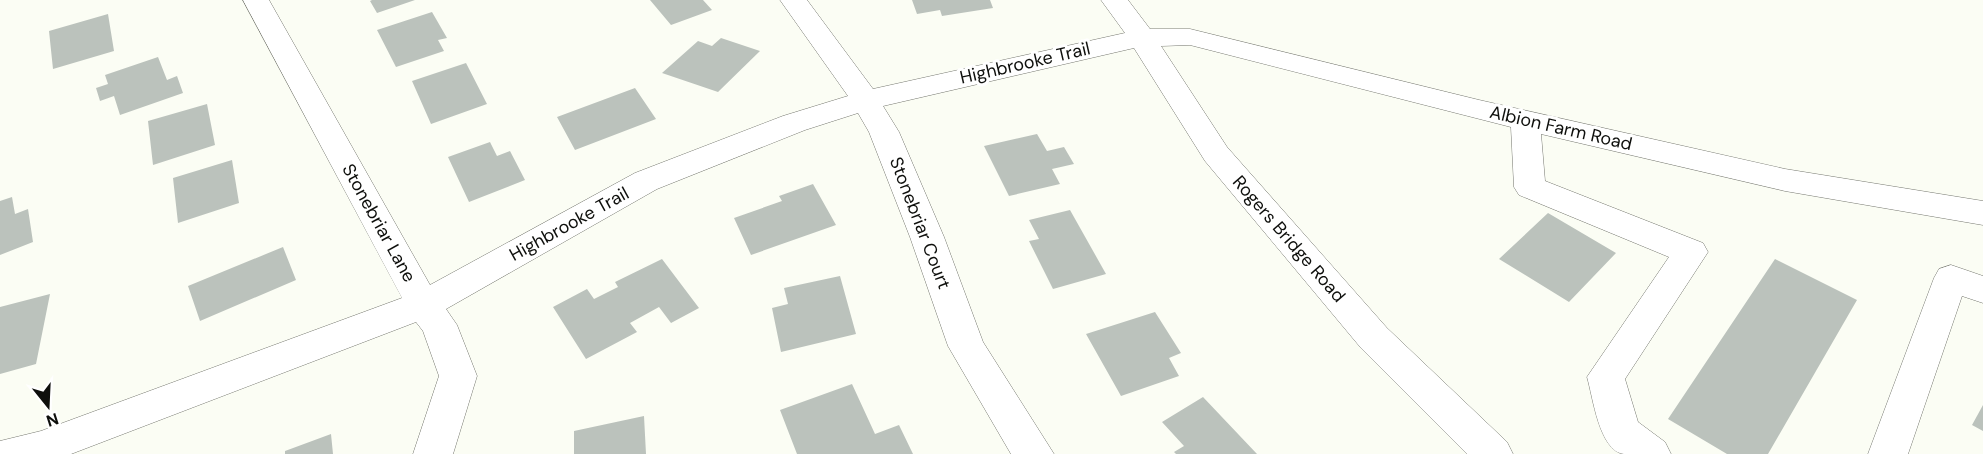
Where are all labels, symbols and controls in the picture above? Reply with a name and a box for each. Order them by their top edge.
street label: Highbrooke Trail [957,36,1093,90]
street label: Albion Farm Road [1487,100,1635,156]
street label: Stonebriar Court [884,154,956,292]
street label: Stonebriar Lane [337,160,421,286]
street label: Rogers Bridge Road [1227,171,1351,307]
street label: Highbrooke Trail [505,181,633,267]
north arrow [18,376,78,436]
text: N [44,408,61,432]

